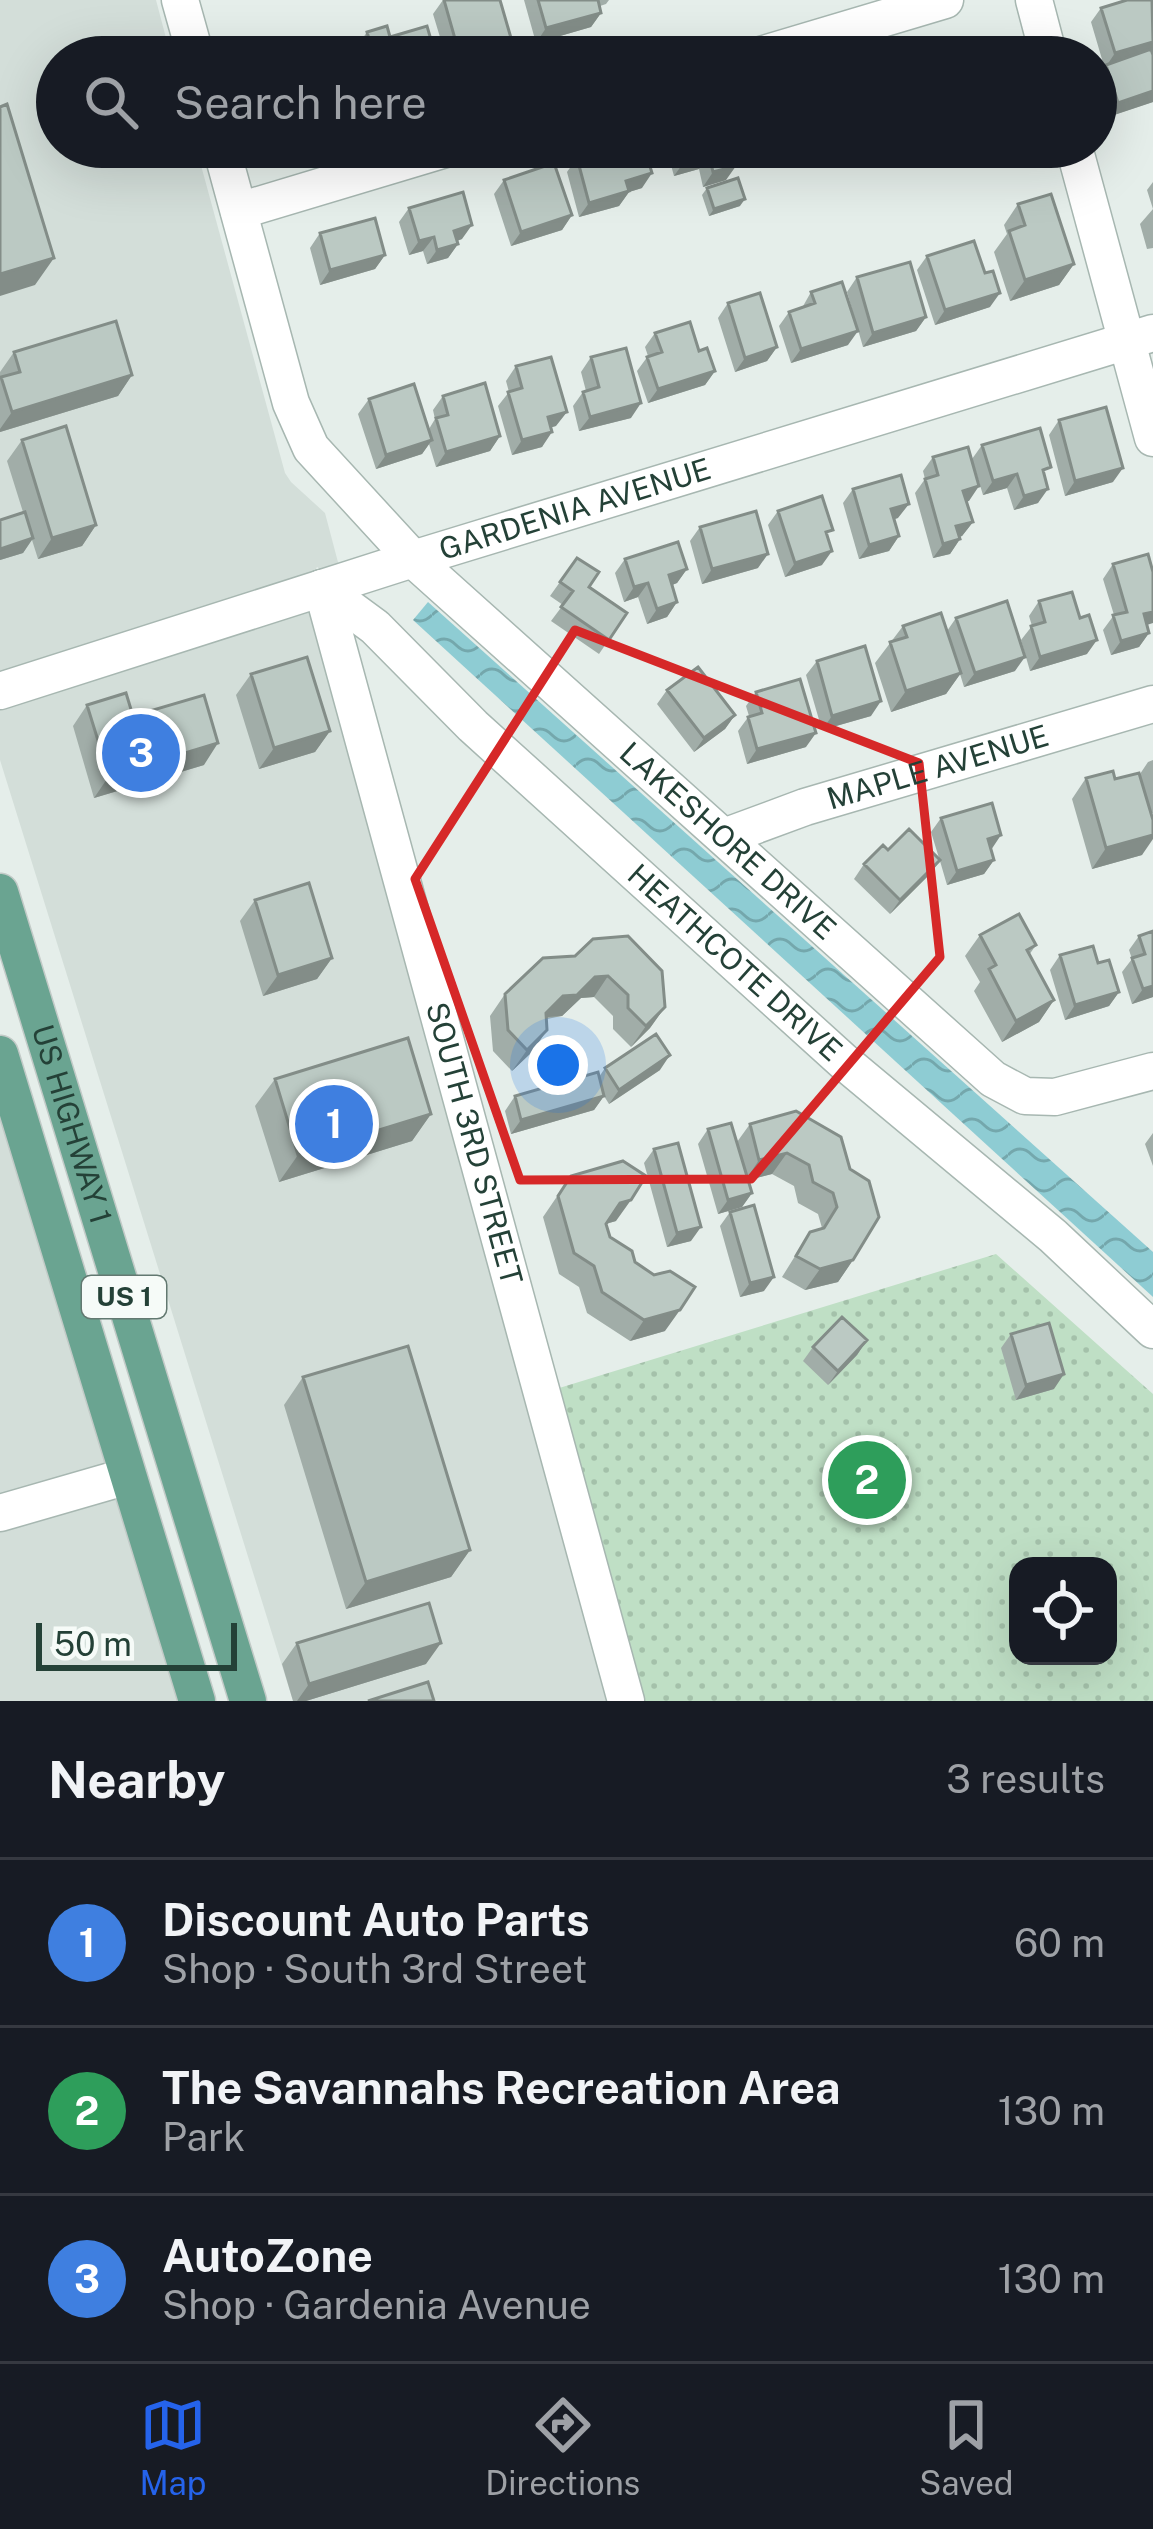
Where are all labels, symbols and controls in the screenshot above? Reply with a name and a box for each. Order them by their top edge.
search box [36,36,1117,168]
icon: search [78,69,144,135]
text: Search here [174,76,427,129]
street label: GARDENIA AVENUE [435,450,715,567]
pin: 3 [102,708,180,798]
street label: MAPLE AVENUE [823,717,1053,816]
street label: LAKESHORE DRIVE [613,734,844,947]
street label: HEATHCOTE DRIVE [621,856,850,1068]
street label: SOUTH 3RD STREET [419,998,531,1289]
street label: US HIGHWAY 1 [25,1020,120,1228]
your location [528,1035,588,1095]
pin: 1 [295,1079,373,1169]
road number: US 1 [82,1276,166,1318]
pin: 2 [828,1435,906,1525]
map controls [1009,1557,1117,1665]
button: locate [1009,1557,1117,1665]
scale bar [36,1617,237,1670]
text: 50 m [54,1625,132,1663]
text: Nearby [48,1750,225,1809]
text: 3 results [946,1756,1105,1802]
text: Discount Auto Parts [162,1893,590,1946]
text: 1 [79,1920,95,1966]
text: 60 m [1014,1920,1105,1966]
text: Shop · South 3rd Street [162,1946,587,1992]
text: The Savannahs Recreation Area [162,2061,840,2114]
text: 2 [75,2088,99,2134]
text: 130 m [998,2088,1105,2134]
text: Park [162,2114,245,2160]
text: AutoZone [162,2229,373,2282]
text: 3 [74,2256,100,2302]
text: 130 m [998,2256,1105,2302]
text: Shop · Gardenia Avenue [162,2282,591,2328]
tab: Map [139,2392,206,2502]
tab: Directions [485,2392,640,2502]
tab: Saved [919,2392,1014,2502]

